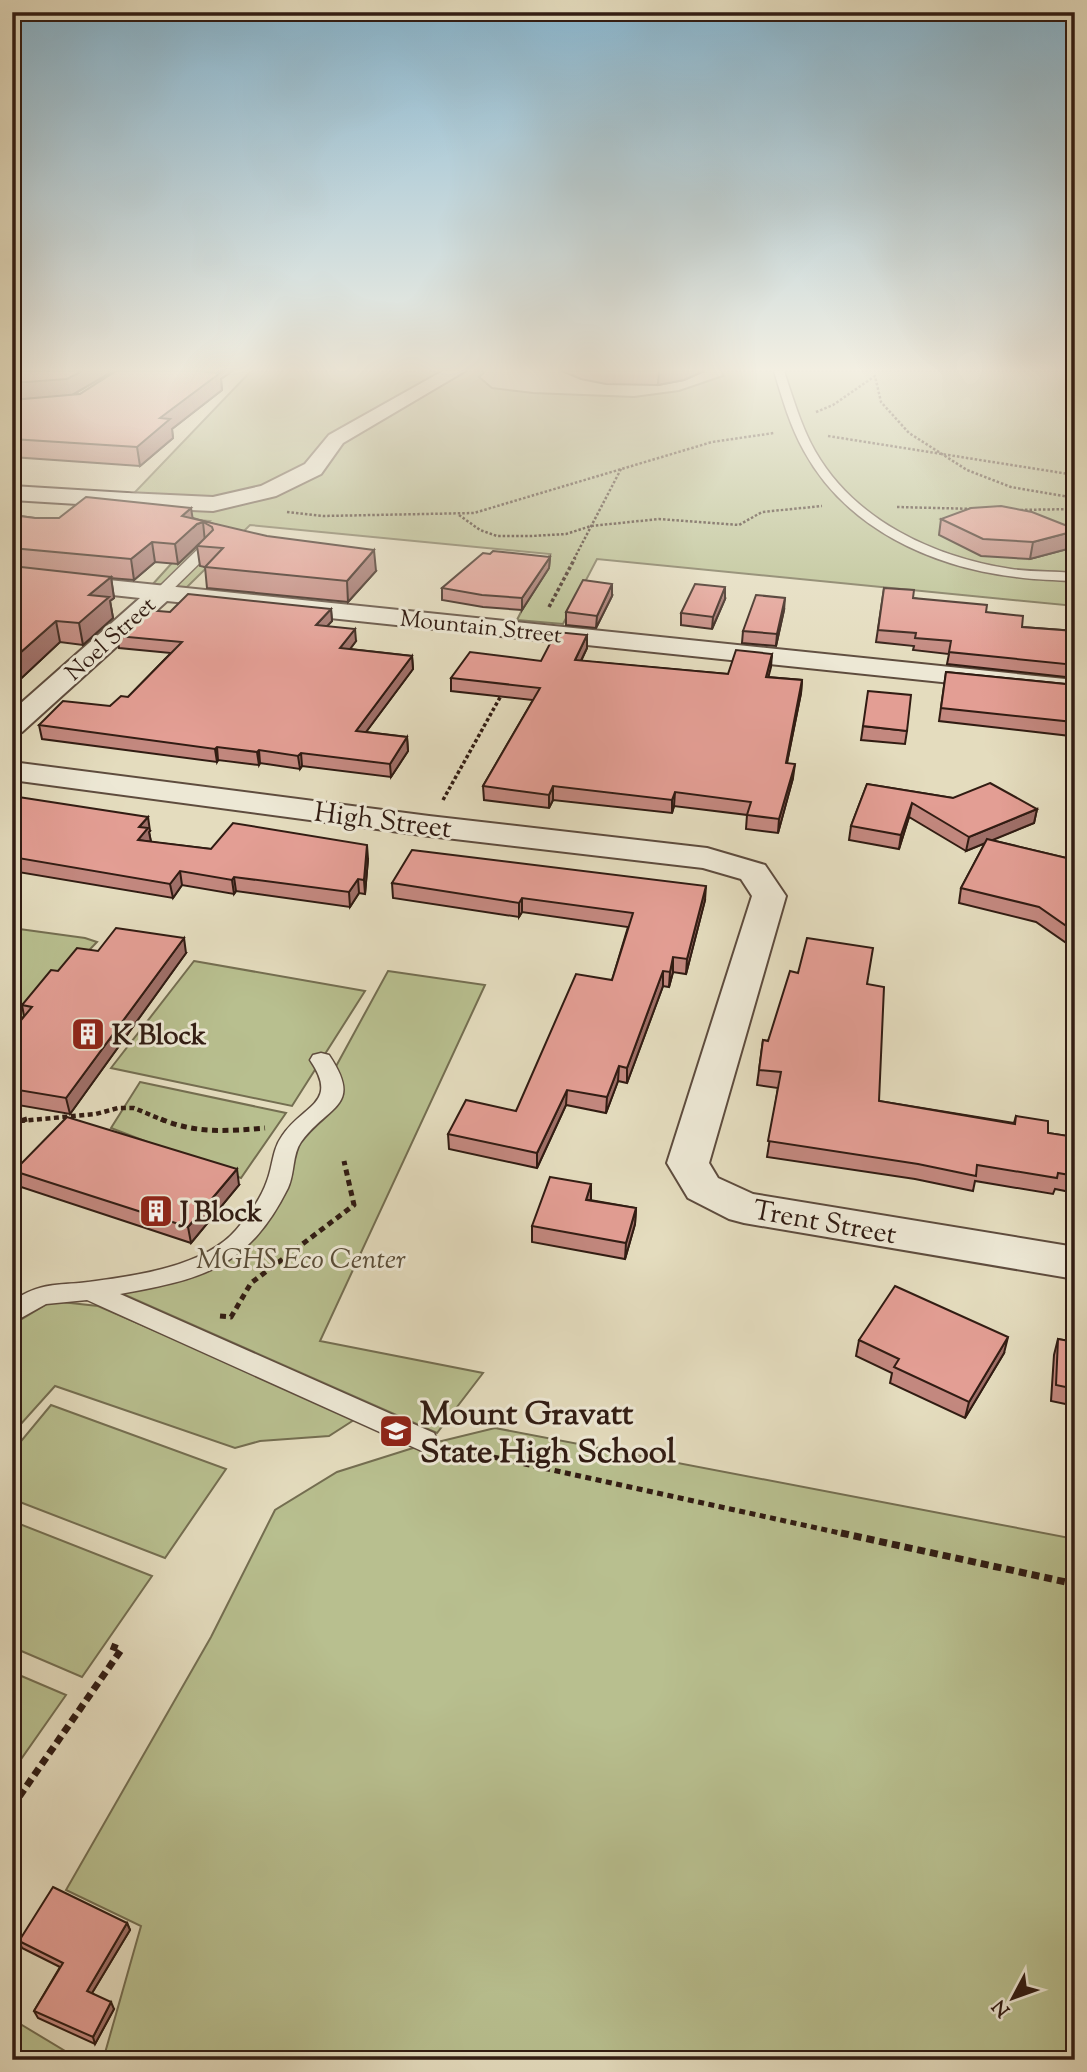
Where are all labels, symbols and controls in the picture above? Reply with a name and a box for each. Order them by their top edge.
street label: Noel Street [59,590,164,690]
street label: Mountain Street [398,604,564,653]
street label: High Street [312,794,454,850]
building icon: K Block [69,1015,107,1053]
place label: K Block [112,1017,207,1057]
building icon: J Block [137,1192,175,1230]
street label: Trent Street [750,1192,900,1256]
place label: J Block [178,1194,263,1234]
park label: MGHS Eco Center [196,1241,406,1281]
place label: Mount Gravatt State High School [420,1392,677,1478]
school or university icon: Mount Gravatt State High School [377,1412,415,1450]
north arrow [978,1964,1048,2034]
text: N [987,1993,1017,2022]

